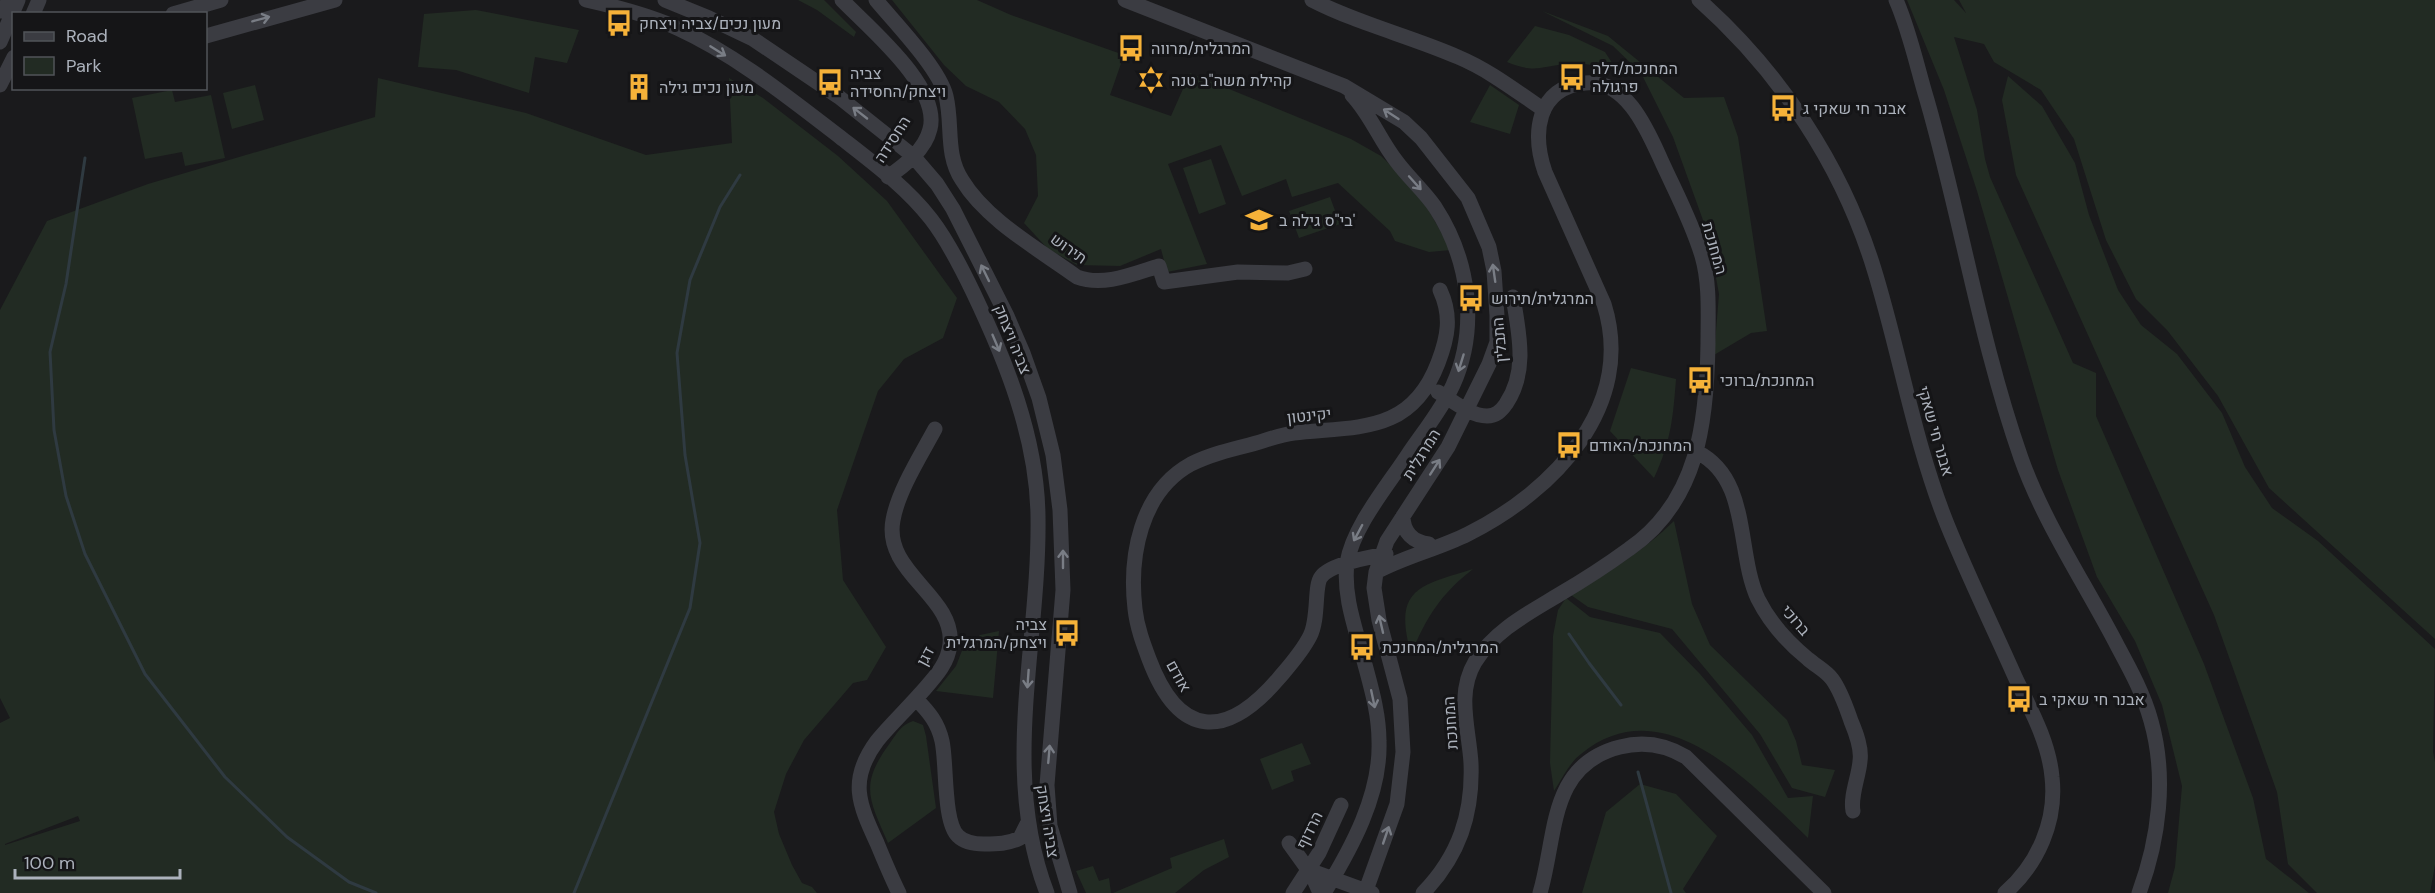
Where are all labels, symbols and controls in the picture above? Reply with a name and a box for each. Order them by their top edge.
bus stop icon: מעון נכים/צביה ויצחק [604,8,634,38]
legend [12,12,207,90]
one-way arrow [252,13,271,24]
place label: מעון נכים/צביה ויצחק [639,13,781,34]
text: Road [66,24,108,48]
bus stop icon: המרגלית/מרווה [1116,33,1146,63]
place label: המרגלית/מרווה [1151,38,1251,59]
one-way arrow [709,46,726,58]
text: Park [66,54,102,78]
place label: המחנכת/דלה פרגולה [1592,58,1678,97]
bus stop icon: המחנכת/דלה פרגולה [1557,62,1587,92]
place label: צביה ויצחק/החסידה [850,63,946,102]
synagogue icon: קהילת משה"ב טנה [1136,65,1166,95]
bus stop icon: צביה ויצחק/החסידה [815,67,845,97]
place label: קהילת משה"ב טנה [1171,70,1292,91]
building icon: מעון נכים גילה [624,72,654,102]
place label: מעון נכים גילה [659,77,754,98]
bus stop icon: אבנר חי שאקי ג [1768,93,1798,123]
place label: אבנר חי שאקי ג [1803,98,1907,119]
one-way arrow [852,107,868,119]
one-way arrow [1383,107,1400,119]
street label: החסידה [869,112,915,167]
one-way arrow [1408,175,1422,190]
school or university icon: בי"ס גילה ב' [1244,205,1274,235]
place label: בי"ס גילה ב' [1279,210,1355,231]
street label: המחנכת [1697,219,1732,277]
street label: תירוש [1046,228,1091,269]
one-way arrow [979,264,990,282]
one-way arrow [1488,264,1499,284]
bus stop icon: המרגלית/תירוש [1456,283,1486,313]
place label: המרגלית/תירוש [1491,288,1594,309]
street label: צביה ויצחק [989,301,1036,377]
street label: התבלין [1487,316,1512,364]
one-way arrow [991,333,1002,352]
one-way arrow [1455,354,1466,373]
bus stop icon: המחנכת/ברוכי [1685,365,1715,395]
place label: המחנכת/ברוכי [1720,370,1814,391]
street label: אבנר חי שאקי [1913,383,1958,479]
street label: יקינטון [1286,403,1332,428]
street label: המרגלית [1398,425,1445,484]
bus stop icon: המחנכת/האודם [1554,430,1584,460]
place label: המחנכת/האודם [1589,435,1692,456]
one-way arrow [1429,459,1441,476]
one-way arrow [1352,524,1364,541]
one-way arrow [1057,550,1069,570]
street label: ברוכי [1776,600,1815,641]
place label: צביה ויצחק/המרגלית [946,614,1047,653]
one-way arrow [1374,615,1386,634]
bus stop icon: צביה ויצחק/המרגלית [1052,618,1082,648]
bus stop icon: המרגלית/המחנכת [1347,632,1377,662]
place label: המרגלית/המחנכת [1382,637,1499,658]
street label: דגן [912,643,939,670]
street label: אודם [1161,657,1196,696]
one-way arrow [1023,668,1034,688]
bus stop icon: אבנר חי שאקי ב [2004,684,2034,714]
one-way arrow [1368,689,1379,709]
place label: אבנר חי שאקי ב [2039,689,2145,710]
street label: המחנכת [1438,695,1463,750]
one-way arrow [1044,744,1055,764]
street label: צביה ויצחק [1031,783,1064,859]
street label: הרדוף [1291,808,1328,853]
one-way arrow [1381,826,1392,845]
scale bar [15,842,180,880]
text: 100 m [24,851,75,875]

